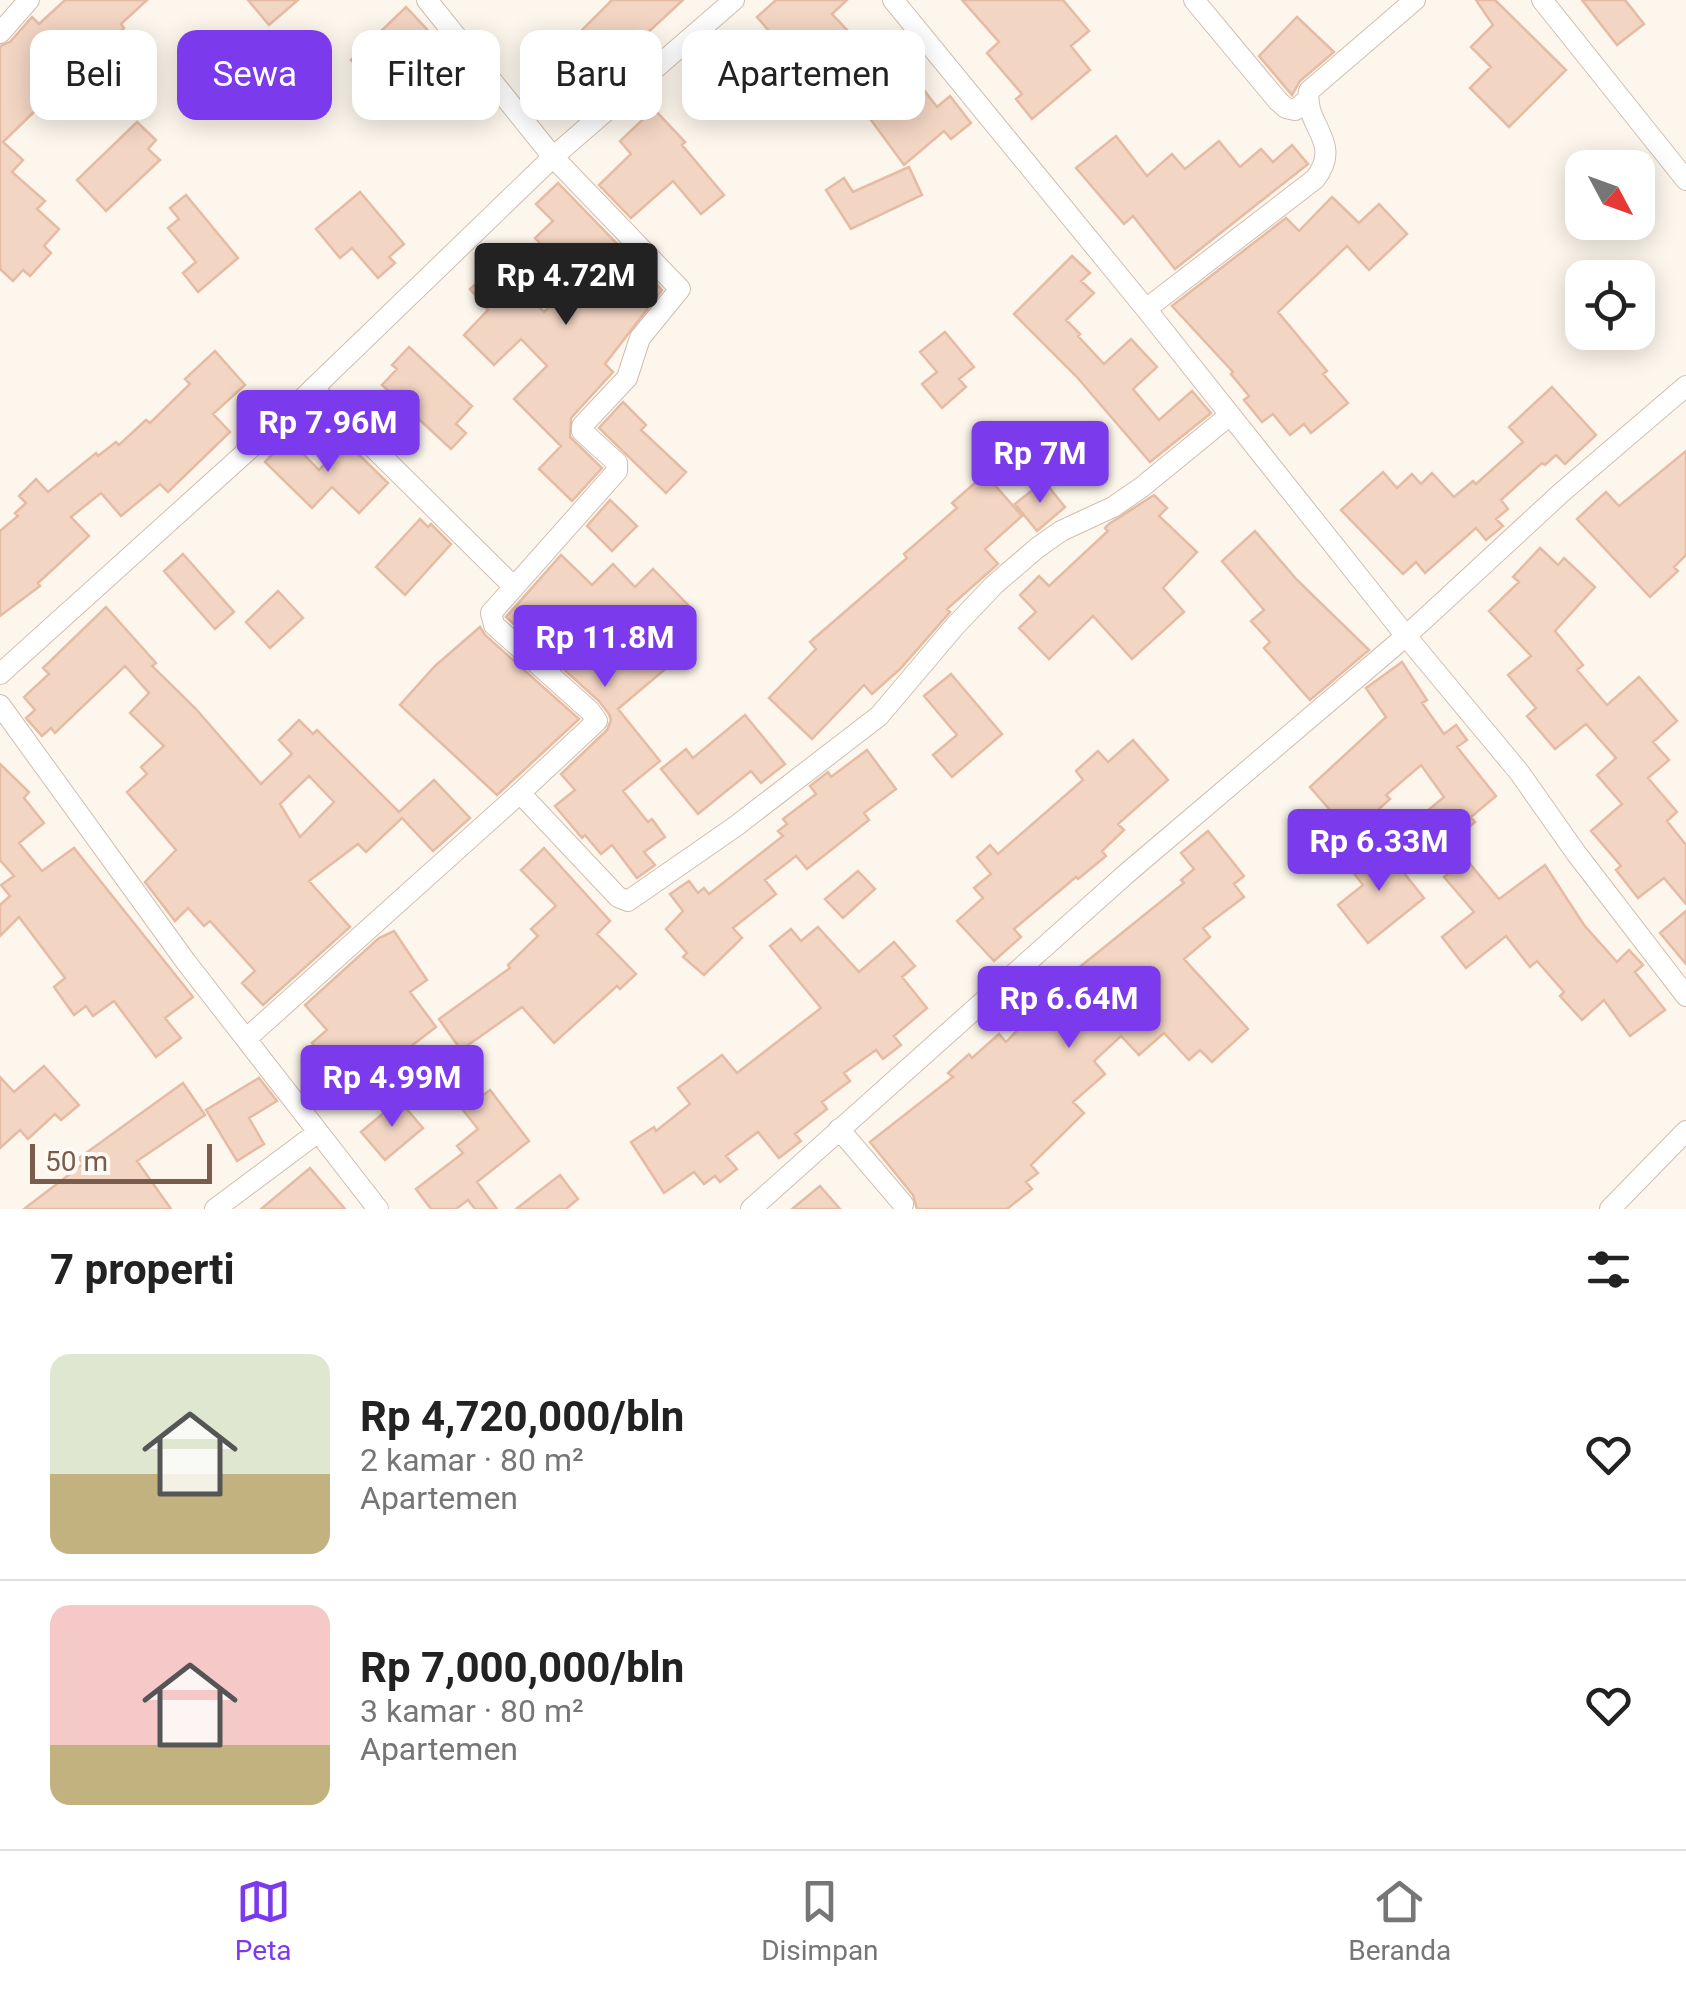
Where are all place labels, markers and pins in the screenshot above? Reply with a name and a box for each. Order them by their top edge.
pin: Rp 4.72M [463,243,669,328]
pin: Rp 7.96M [225,390,431,475]
pin: Rp 7M [970,421,1110,506]
pin: Rp 11.8M [502,605,708,690]
pin: Rp 6.33M [1276,809,1482,894]
pin: Rp 6.64M [966,966,1172,1051]
pin: Rp 4.99M [289,1045,495,1130]

